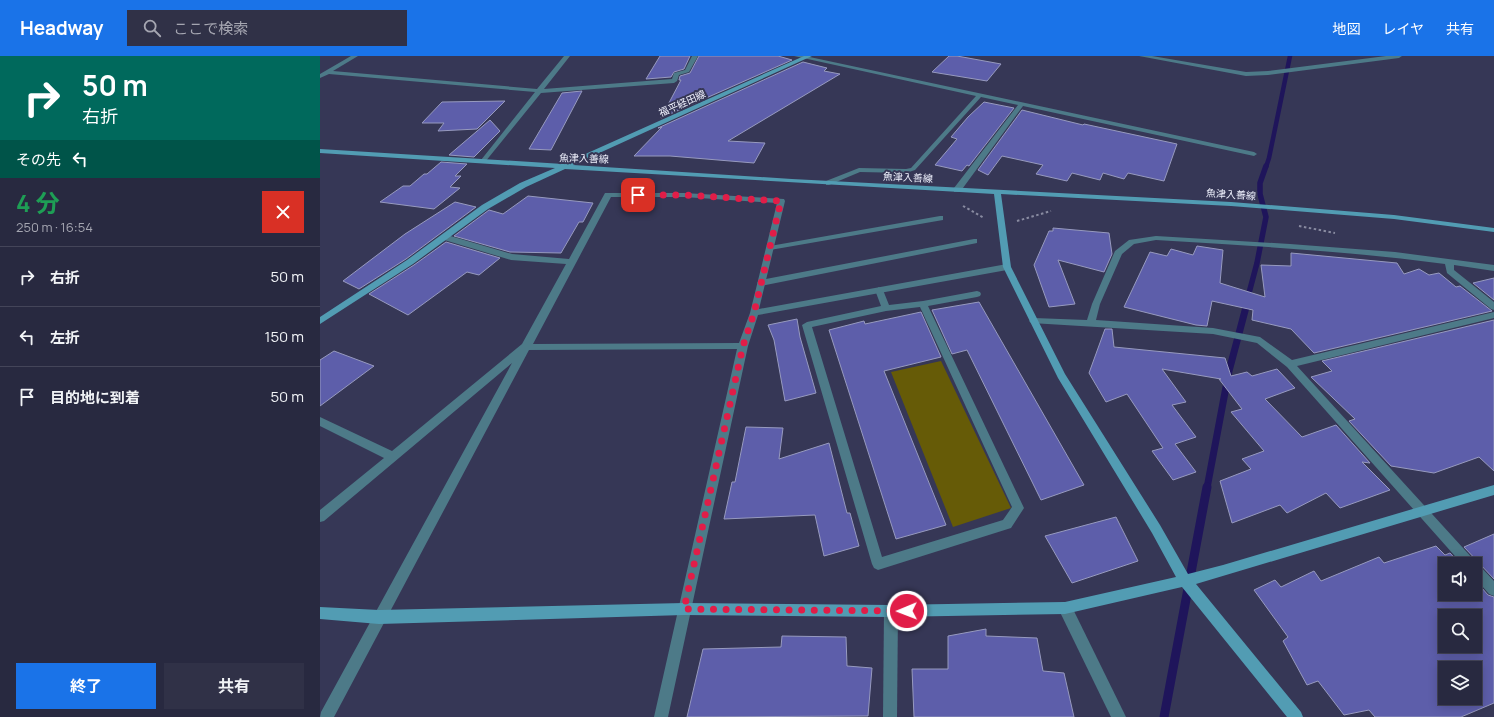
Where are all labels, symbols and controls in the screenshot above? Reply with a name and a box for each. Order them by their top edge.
search box [127,10,407,46]
text: Headway [20,15,103,41]
icon: search [141,17,163,39]
text: ここで検索 [173,18,248,39]
text: 地図 [1332,19,1360,38]
text: レイヤ [1382,19,1424,38]
text: 共有 [1446,19,1474,38]
text: 50 m [82,66,148,104]
icon: right [16,72,68,124]
street label: 福平経田線 [656,86,708,120]
text: 右折 [82,104,118,128]
icon: left [69,148,91,170]
text: その先 [16,149,61,170]
street label: 魚津入善線 [559,150,609,166]
street label: 魚津入善線 [883,169,933,185]
pin [621,178,655,212]
icon: arrive [627,184,649,206]
street label: 魚津入善線 [1206,185,1256,203]
text: 4 分 [16,186,59,219]
button: close [262,191,304,233]
text: 250 m · 16:54 [16,218,93,236]
icon: right [16,266,38,288]
text: 50 m [270,266,304,287]
text: 右折 [50,267,80,288]
icon: left [16,326,38,348]
text: 150 m [265,326,304,347]
text: 左折 [50,327,80,348]
icon: arrive [16,386,38,408]
text: 50 m [270,386,304,407]
text: 目的地に到着 [50,387,140,408]
map controls [1438,557,1482,705]
button: sound [1438,557,1482,601]
position arrow [886,590,928,632]
button: search [1438,609,1482,653]
button: layers [1438,661,1482,705]
button: 終了 [16,663,156,709]
button: 共有 [164,663,304,709]

